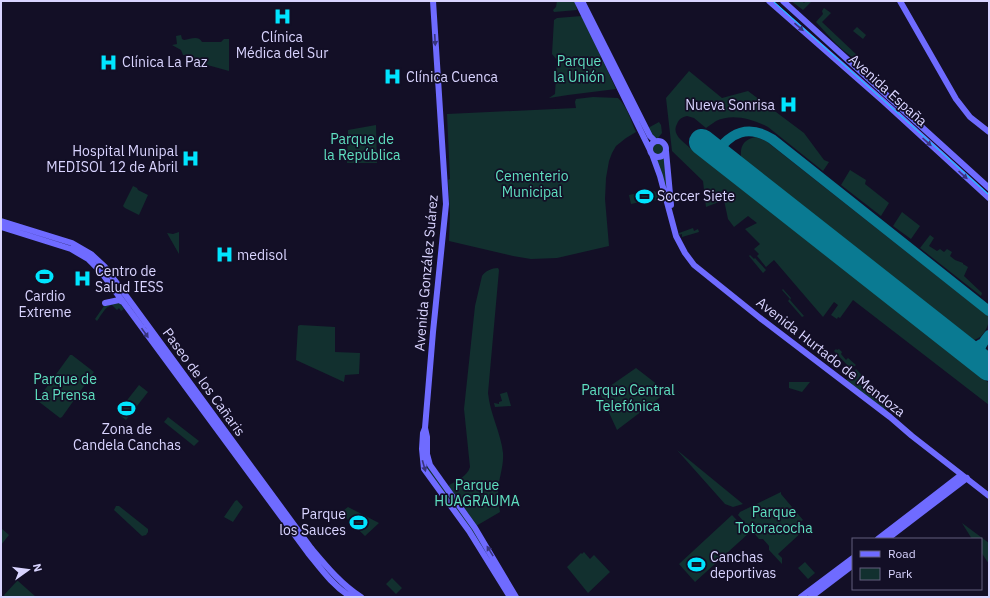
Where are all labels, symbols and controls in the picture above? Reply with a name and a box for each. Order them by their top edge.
hospital icon: Clínica Médica del Sur [272,7,292,27]
one-way arrow [793,22,804,31]
place label: Clínica Médica del Sur [236,28,328,62]
one-way arrow [432,34,439,46]
street label: Avenida España [845,50,931,130]
hospital icon: Clínica La Paz [99,52,119,72]
park label: Parque la Unión [553,52,605,86]
place label: Clínica La Paz [122,53,208,71]
hospital icon: Clínica Cuenca [383,67,403,87]
place label: Clínica Cuenca [406,68,499,86]
hospital icon: Nueva Sonrisa [778,95,798,115]
place label: Nueva Sonrisa [685,96,776,114]
park label: Parque de la República [323,130,401,164]
one-way arrow [922,137,932,147]
place label: Hospital Munipal MEDISOL 12 de Abril [46,142,178,176]
hospital icon: Hospital Munipal MEDISOL 12 de Abril [181,149,201,169]
park label: Cementerio Municipal [495,167,569,201]
one-way arrow [958,170,968,180]
sports icon: Soccer Siete [634,186,654,206]
place label: Soccer Siete [657,187,735,205]
street label: Avenida González Suárez [410,194,442,352]
hospital icon: medisol [214,245,234,265]
place label: medisol [237,246,287,264]
place label: Centro de Salud IESS [95,262,164,296]
sports icon: Cardio Extreme [35,266,55,286]
hospital icon: Centro de Salud IESS [72,269,92,289]
place label: Cardio Extreme [19,287,72,321]
street label: Avenida Hurtado de Mendoza [753,293,910,421]
street label: Paseo de los Cañaris [159,324,249,440]
one-way arrow [141,328,149,338]
park label: Parque de La Prensa [33,370,97,404]
park label: Parque Central Telefónica [581,381,675,415]
sports icon: Zona de Candela Canchas [117,399,137,419]
place label: Zona de Candela Canchas [73,420,181,454]
one-way arrow [421,460,427,472]
park label: Parque HUAGRAUMA [434,476,520,510]
park label: Parque Totoracocha [735,503,813,537]
place label: Parque los Sauces [279,505,346,539]
sports icon: Parque los Sauces [349,512,369,532]
legend [852,538,982,590]
one-way arrow [486,545,493,557]
text: Road [888,546,916,561]
place label: Canchas deportivas [710,548,777,582]
north arrow [8,550,48,590]
sports icon: Canchas deportivas [687,555,707,575]
text: N [30,562,45,573]
text: Park [888,566,913,581]

